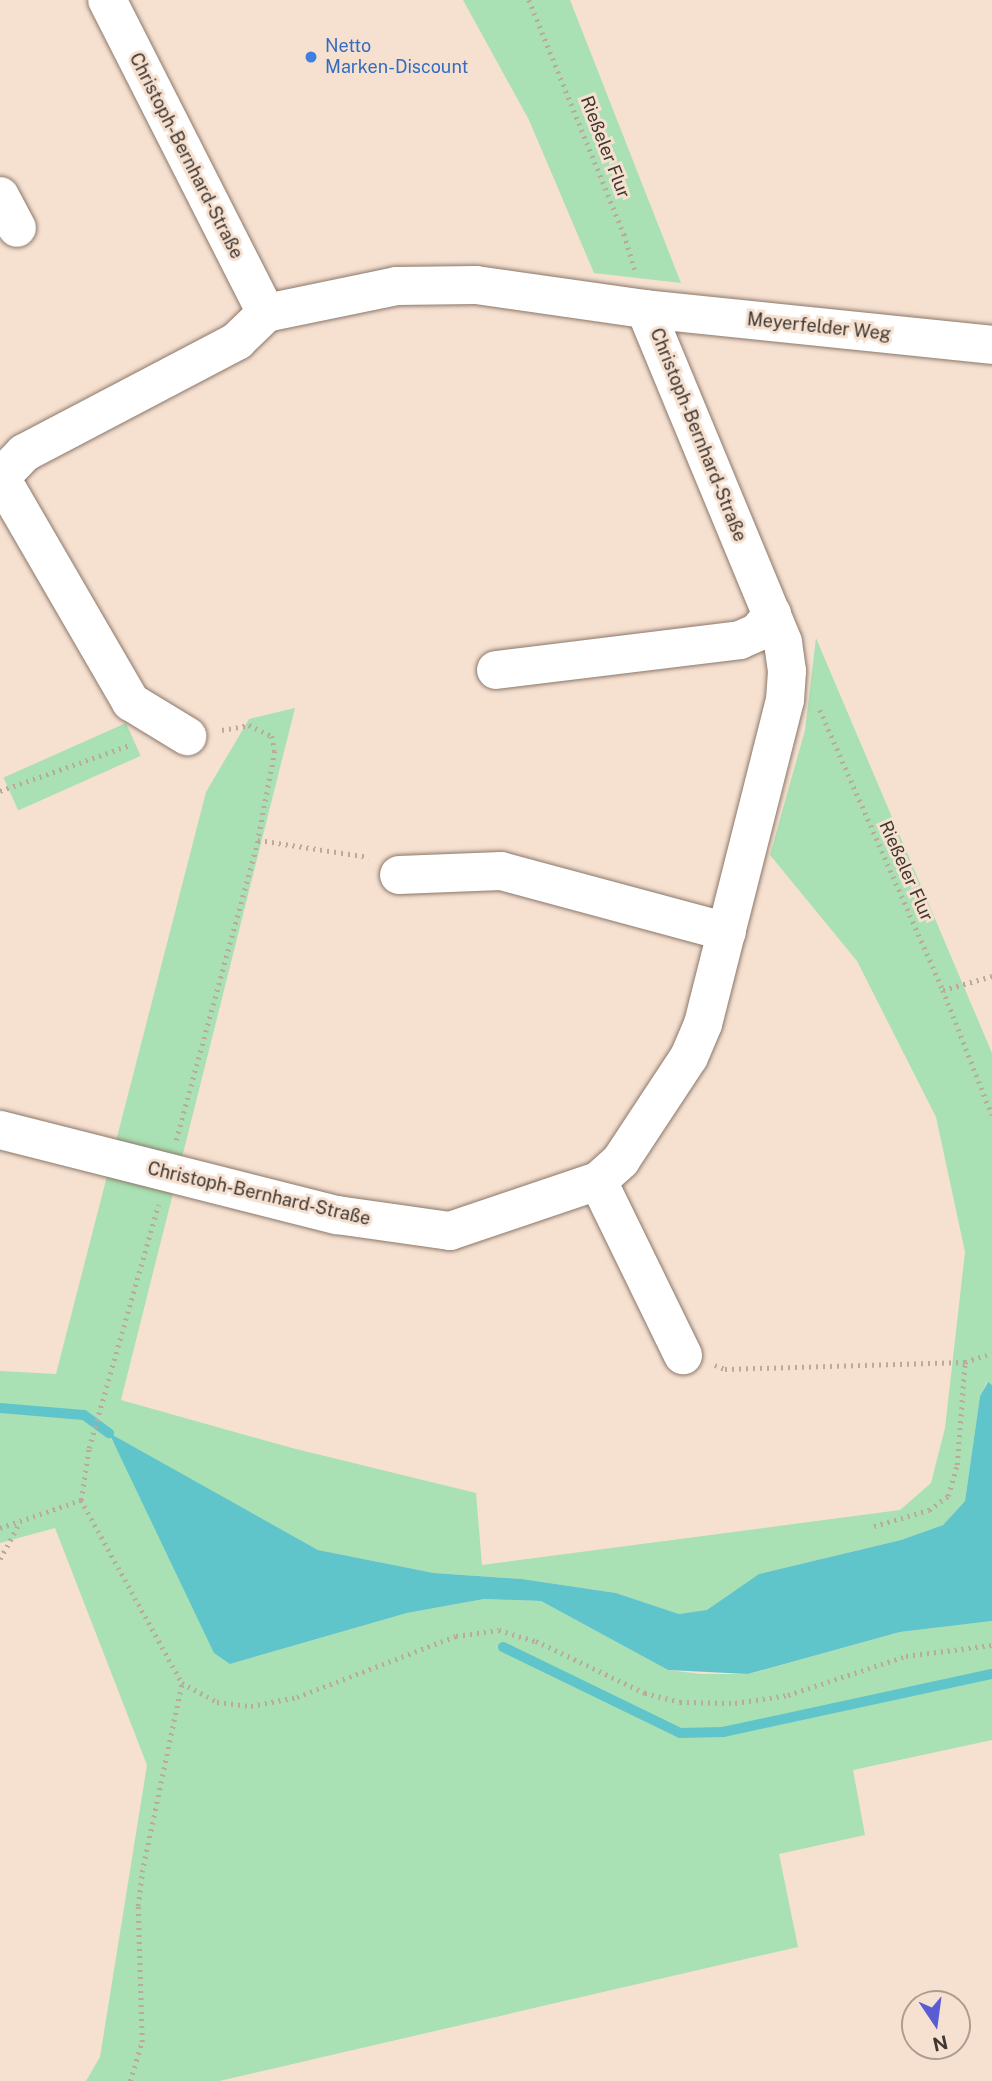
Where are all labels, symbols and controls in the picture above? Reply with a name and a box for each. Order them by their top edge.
place label: Netto Marken-Discount [325,36,468,78]
street label: Christoph-Bernhard-Straße [125,49,247,263]
marker: Netto Marken-Discount [303,49,319,65]
street label: Rießeler Flur [576,93,634,201]
street label: Meyerfelder Weg [746,309,892,345]
street label: Christoph-Bernhard-Straße [645,325,751,545]
street label: Rießeler Flur [874,817,938,925]
street label: Christoph-Bernhard-Straße [145,1158,373,1230]
north arrow [901,1990,971,2060]
text: N [931,2031,950,2056]

